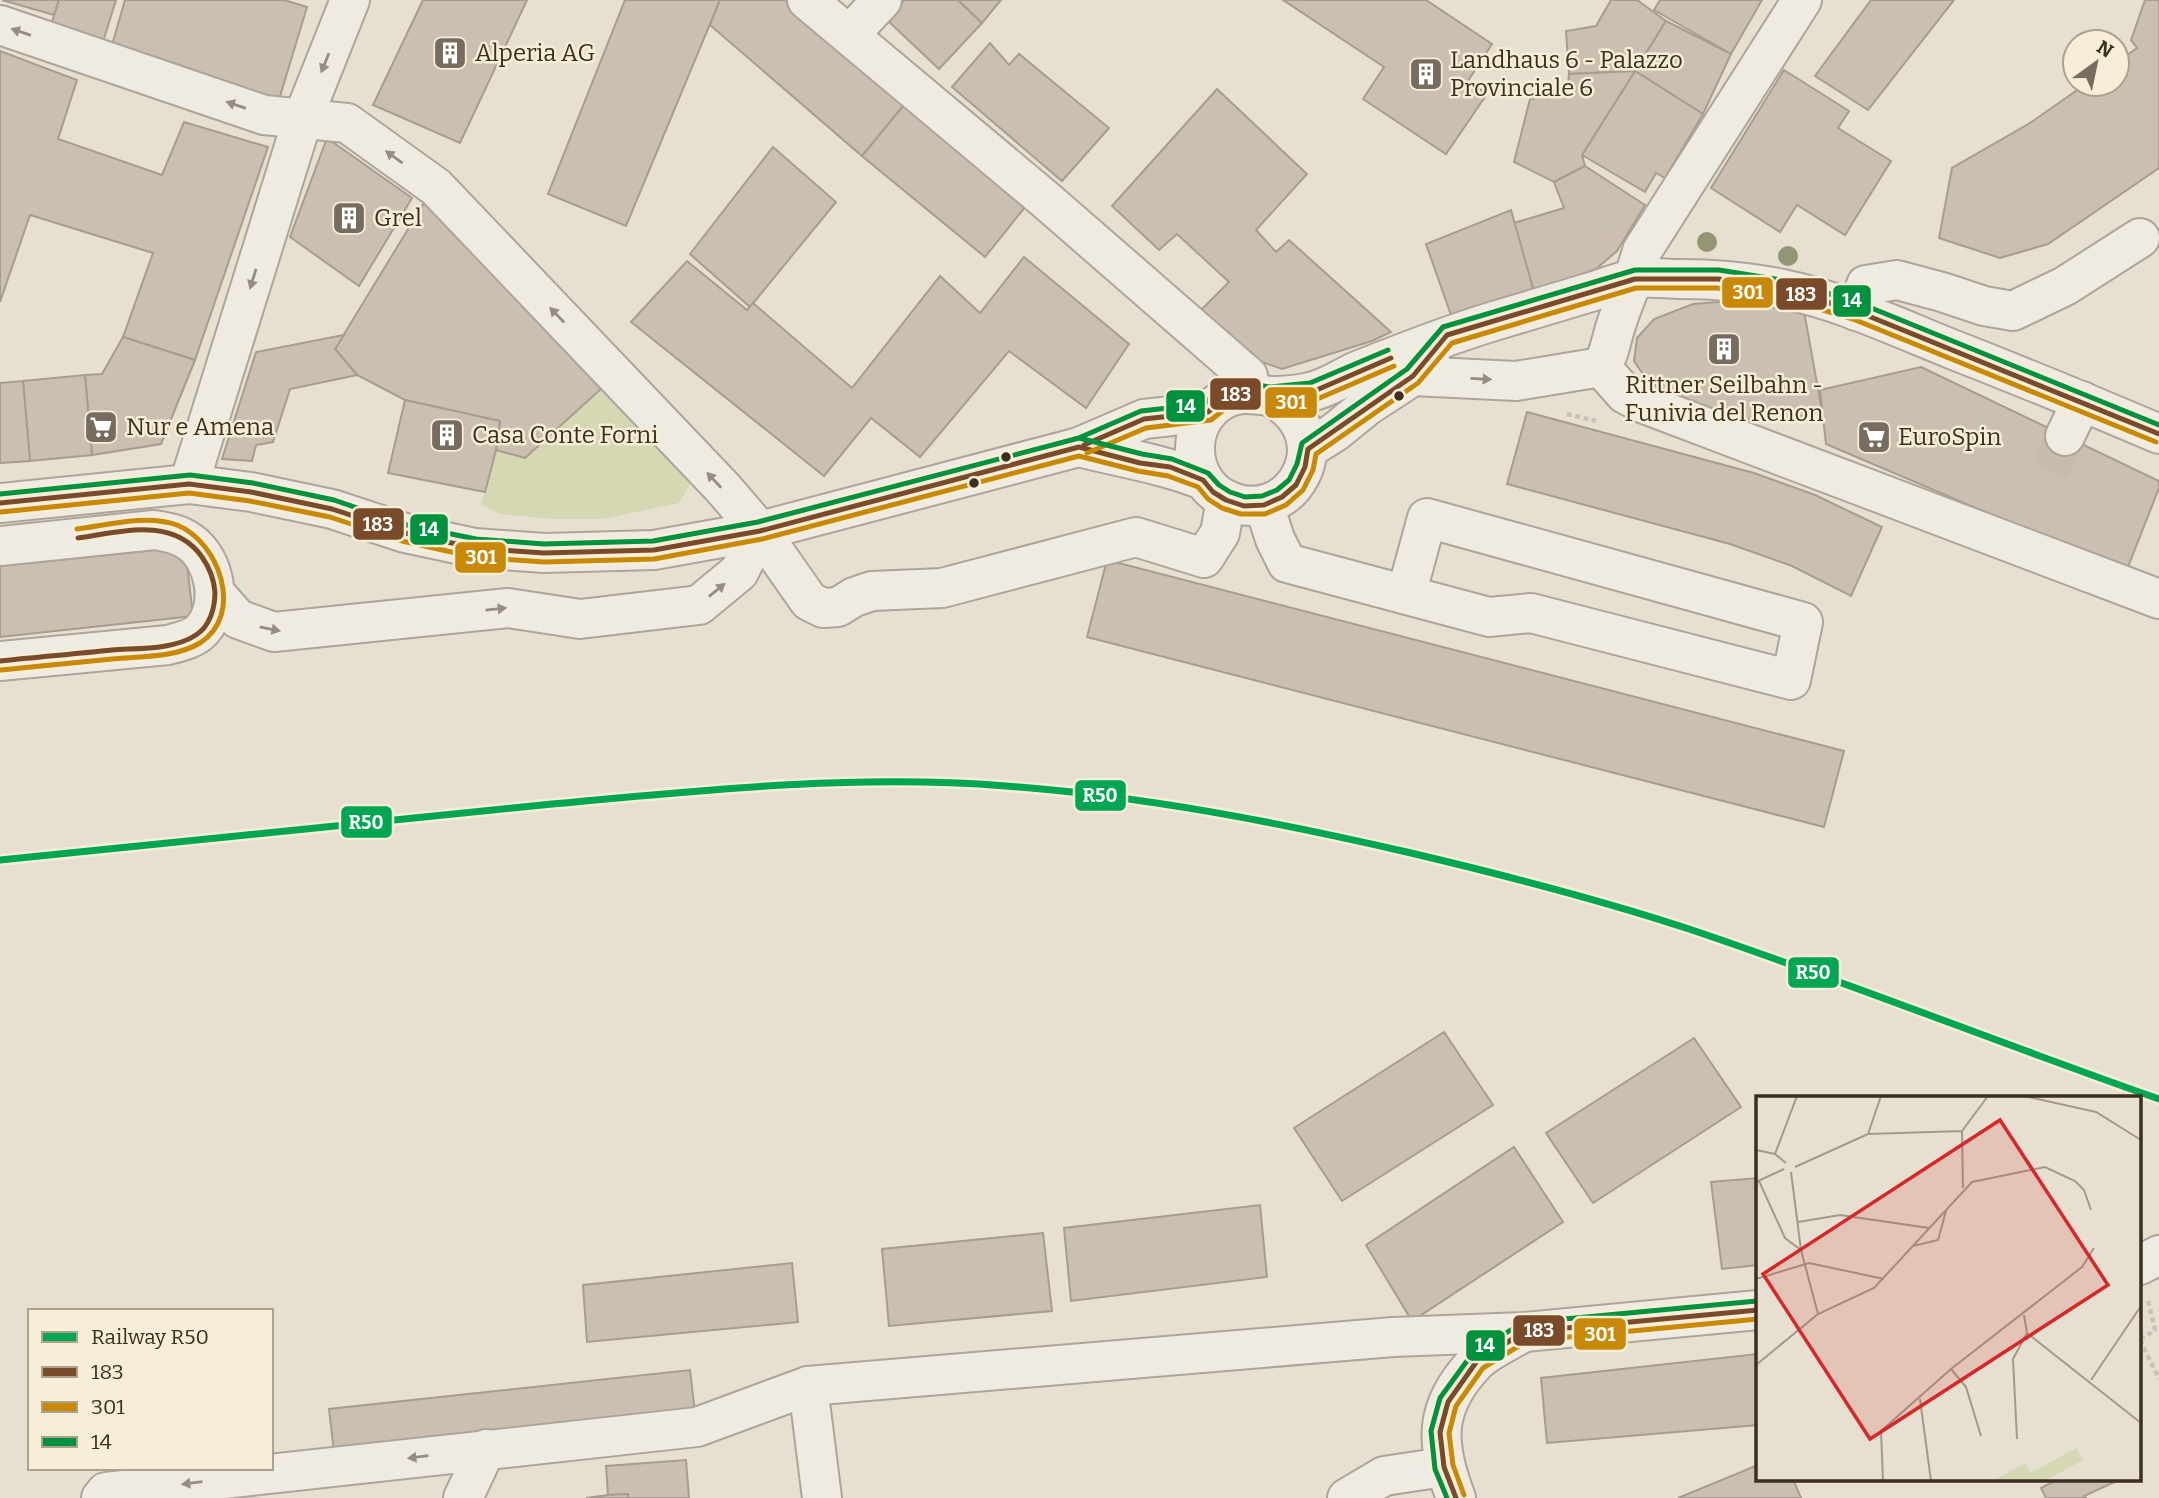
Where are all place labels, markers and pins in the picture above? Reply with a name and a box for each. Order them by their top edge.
building icon: Alperia AG [431,34,469,72]
place label: Alperia AG [475,39,595,67]
place label: Landhaus 6 - Palazzo Provinciale 6 [1450,46,1683,102]
building icon: Landhaus 6 - Palazzo Provinciale 6 [1407,55,1445,93]
building icon: Grel [330,199,368,237]
place label: Grel [374,204,422,232]
building icon: Rittner Seilbahn - Funivia del Renon [1705,330,1743,368]
place label: Rittner Seilbahn - Funivia del Renon [1625,371,1823,427]
unlabelled marker [1392,389,1406,403]
supermarket icon: Nur e Amena [82,408,120,446]
place label: Nur e Amena [126,413,274,441]
building icon: Casa Conte Forni [428,416,466,454]
supermarket icon: EuroSpin [1855,418,1893,456]
place label: Casa Conte Forni [472,421,658,449]
place label: EuroSpin [1898,423,2002,451]
unlabelled marker [999,450,1013,464]
unlabelled marker [967,476,981,490]

